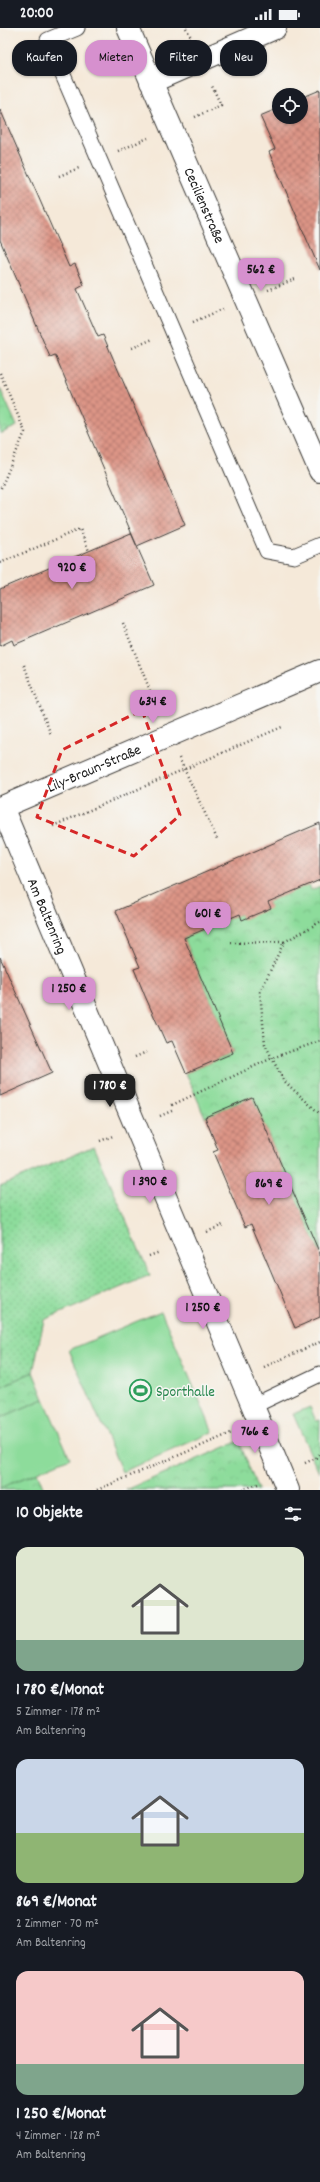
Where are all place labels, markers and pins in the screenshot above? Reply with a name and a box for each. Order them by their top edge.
pin: 562 € [233,258,289,292]
pin: 920 € [44,556,100,590]
pin: 634 € [125,690,181,724]
pin: 601 € [180,902,236,936]
pin: 1 250 € [32,977,106,1011]
pin: 1 780 € [73,1074,147,1108]
pin: 1 390 € [113,1170,187,1204]
pin: 869 € [241,1172,297,1206]
pin: 1 250 € [166,1296,240,1330]
sports icon: Sporthalle [128,1378,154,1404]
place label: Sporthalle [156,1382,215,1404]
pin: 766 € [227,1420,283,1454]

